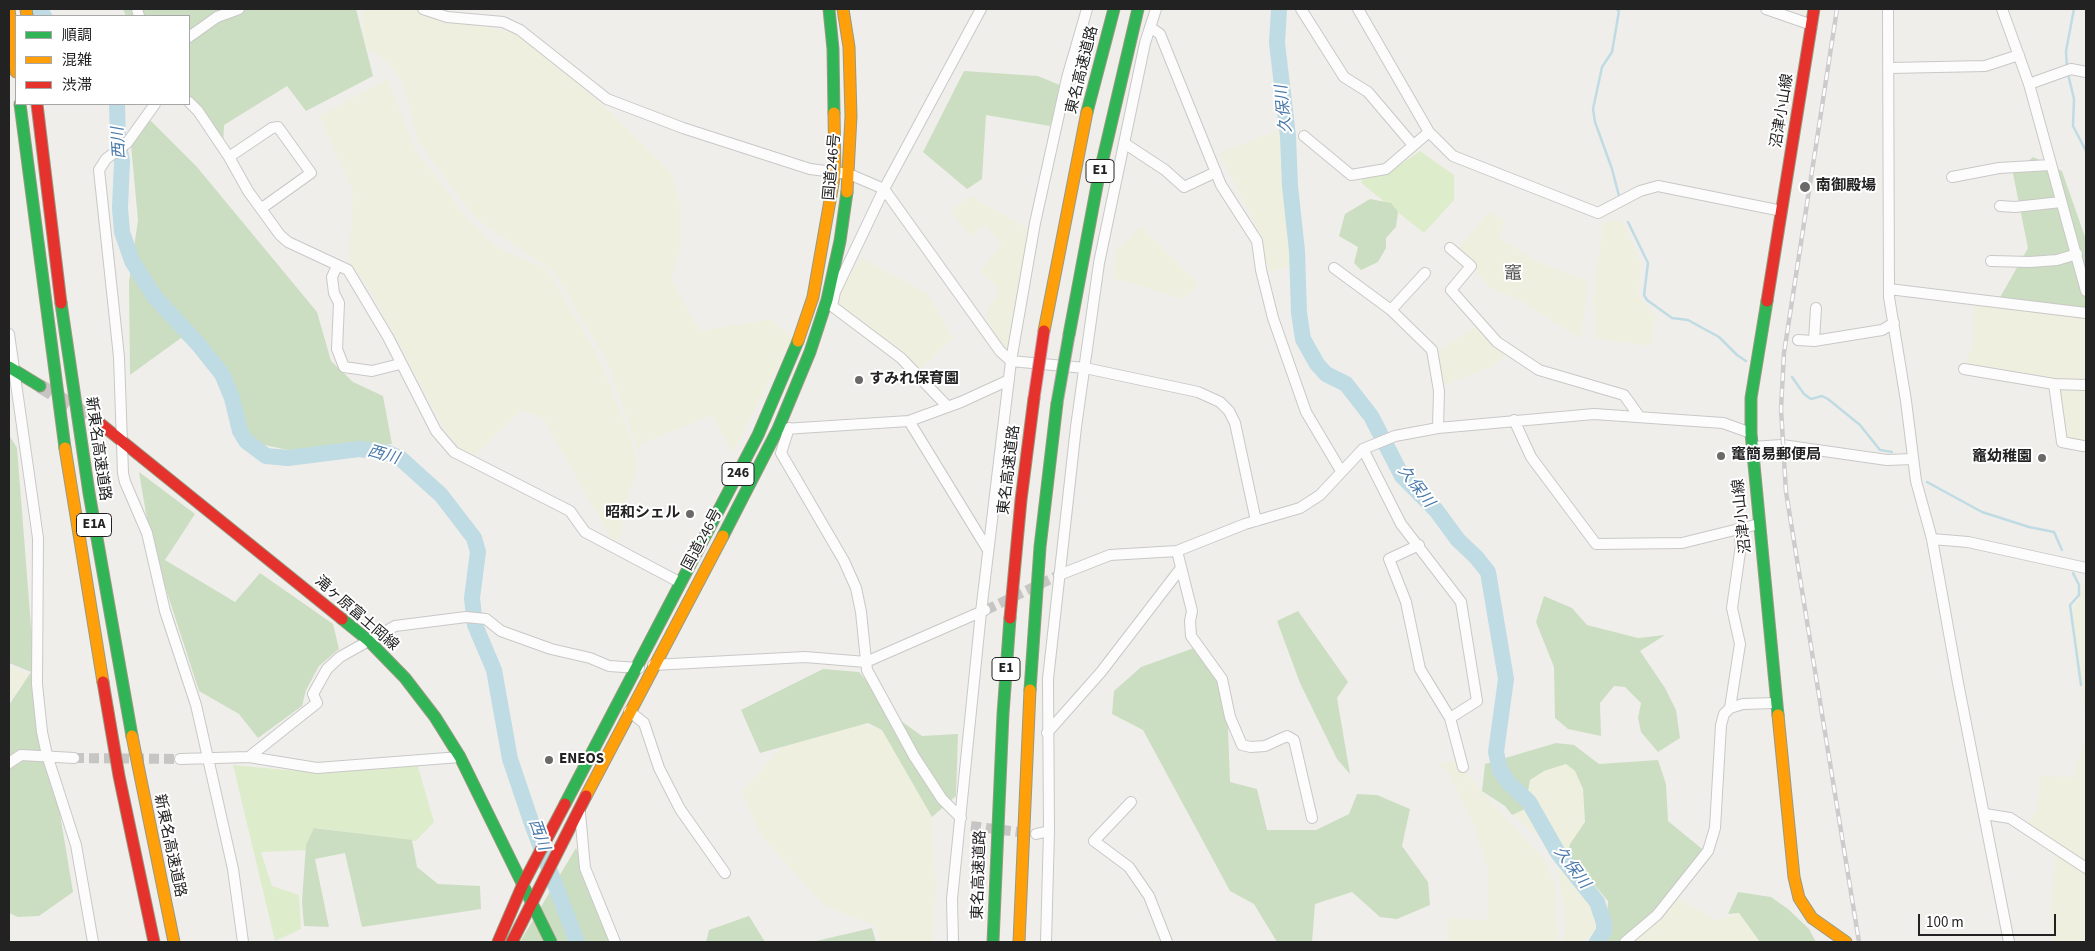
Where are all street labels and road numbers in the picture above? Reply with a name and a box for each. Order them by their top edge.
street label: 東名高速道路 [1063,24,1103,116]
street label: 沼津小山線 [1768,73,1798,149]
street label: 国道246号 [821,133,845,201]
road number: E1 [1086,160,1114,182]
street label: 新東名高速道路 [81,396,113,502]
street label: 東名高速道路 [996,424,1024,516]
road number: 246 [722,462,754,486]
street label: 沼津小山線 [1730,478,1756,554]
street label: 国道246号 [679,506,727,574]
road number: E1A [76,514,112,536]
street label: 滝ヶ原富士岡線 [310,573,402,655]
road number: E1 [992,658,1020,681]
street label: 新東名高速道路 [149,793,189,899]
street label: 東名高速道路 [969,830,991,920]

